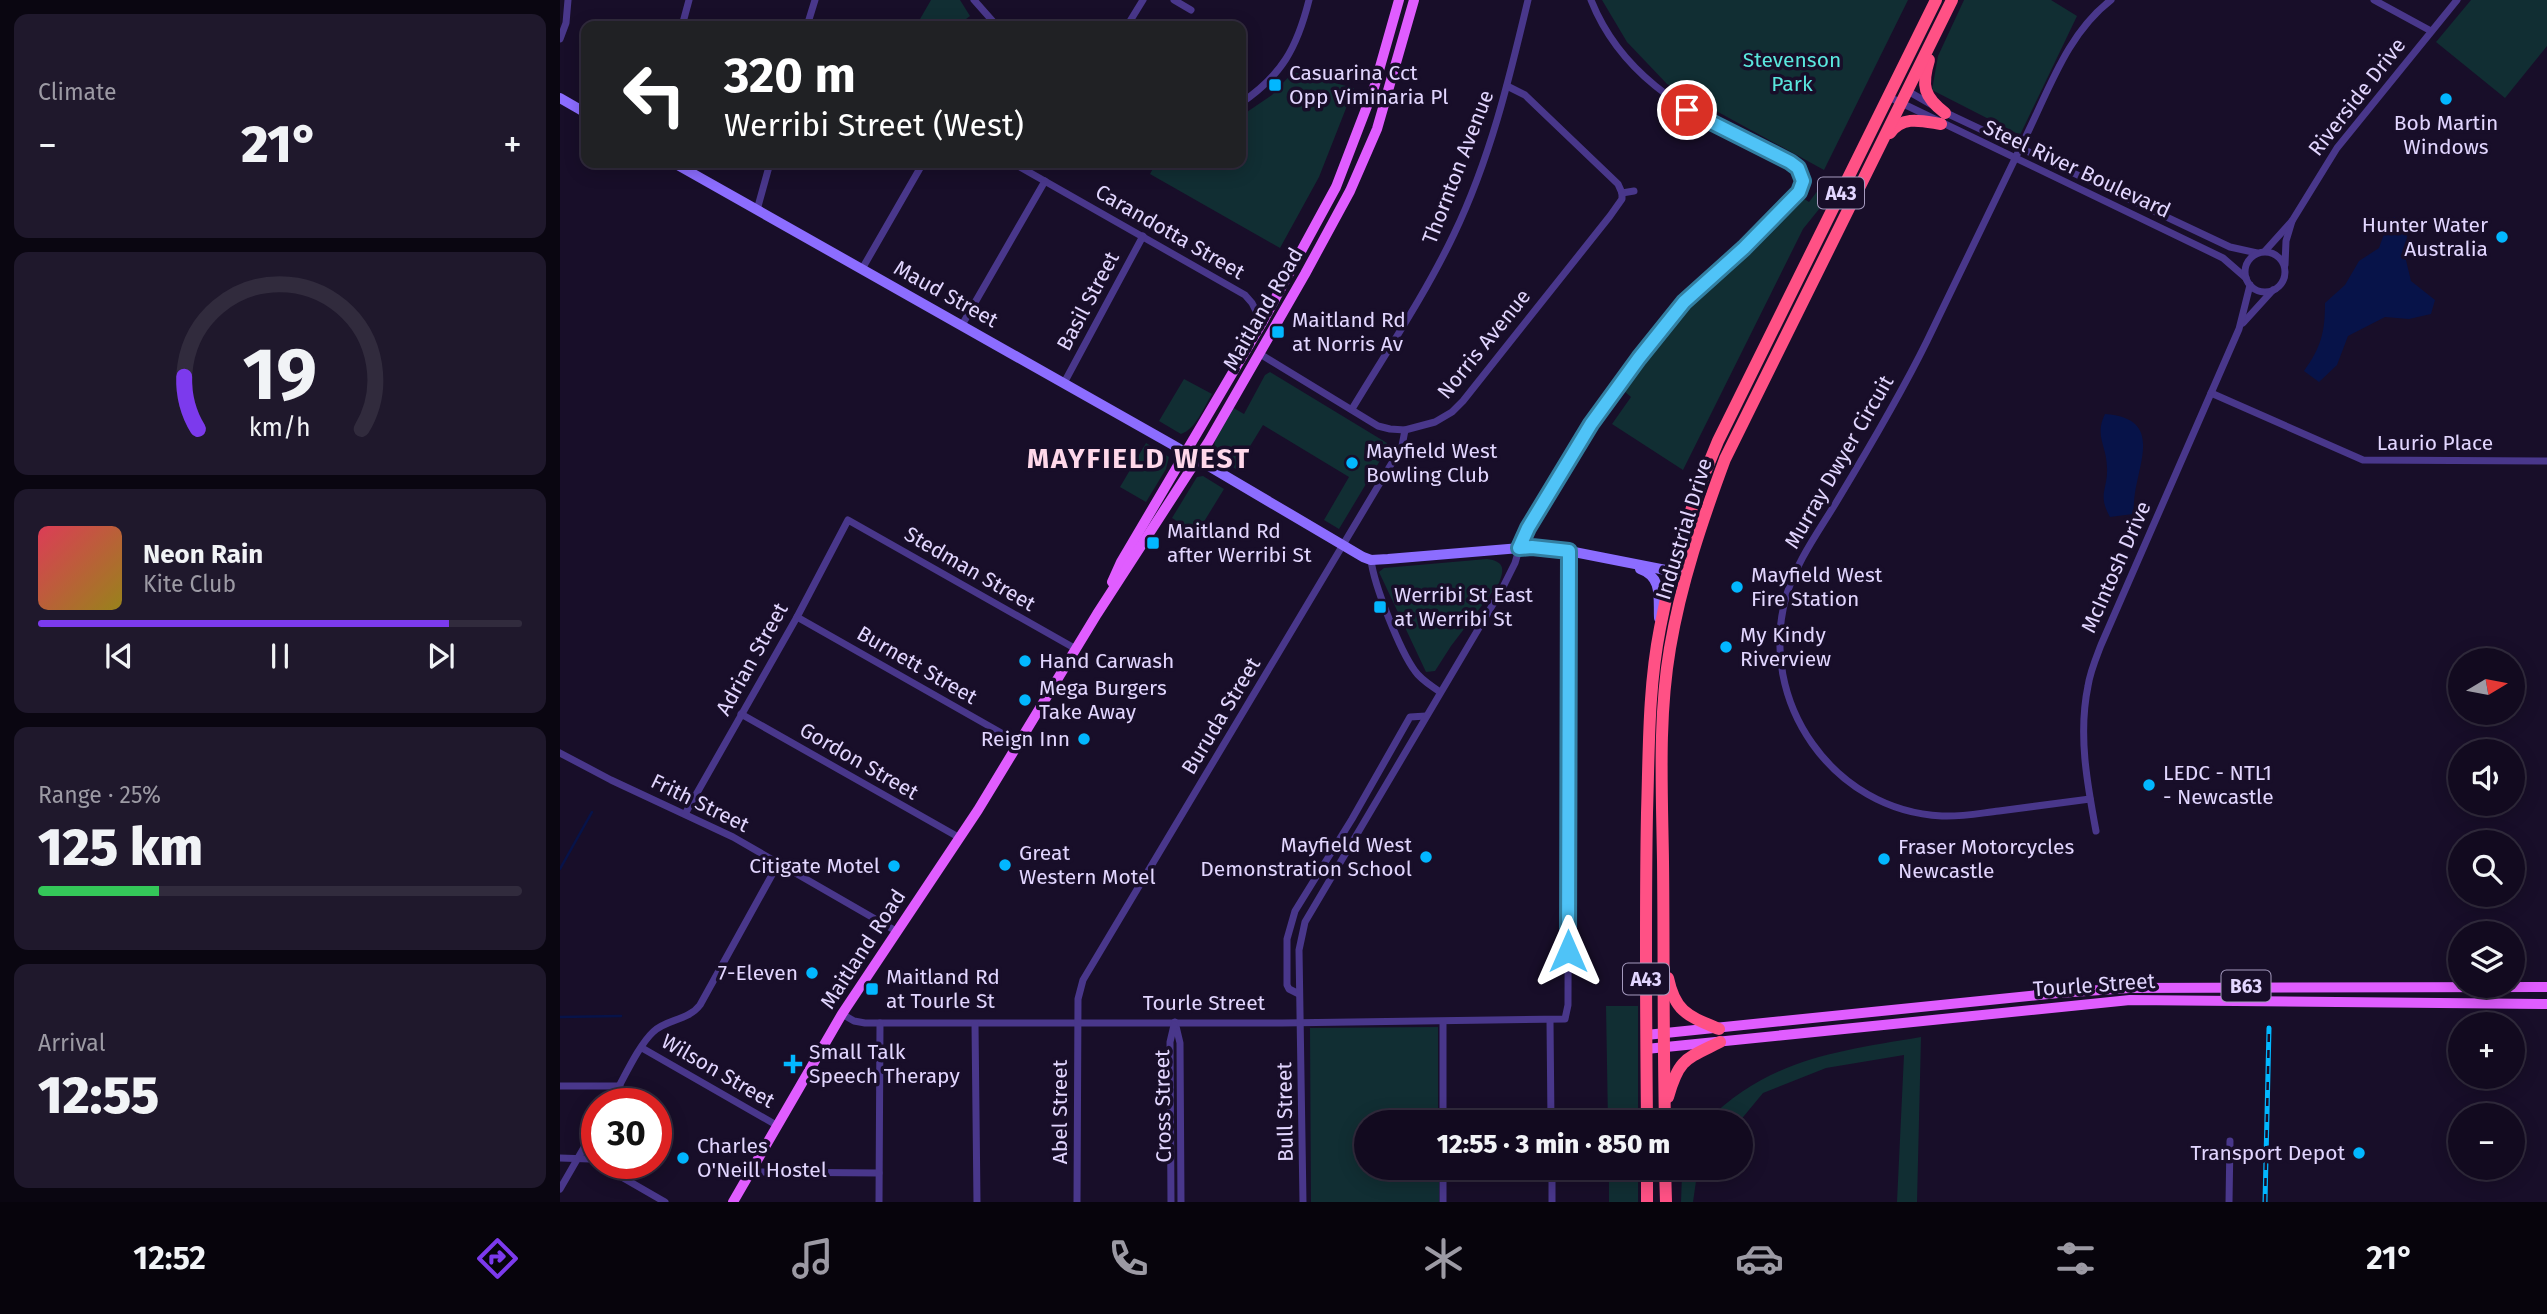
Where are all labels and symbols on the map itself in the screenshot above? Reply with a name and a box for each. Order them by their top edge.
street label: Riverside Drive [2303,33,2411,161]
park label: Stevenson Park [1743,47,1841,97]
place label: Casuarina Cct Opp Viminaria Pl [1289,60,1448,110]
marker: Casuarina Cct Opp Viminaria Pl [1267,77,1283,93]
pin [1657,80,1717,140]
street label: Thornton Avenue [1417,86,1499,248]
marker: Bob Martin Windows [2438,91,2454,107]
place label: Bob Martin Windows [2394,110,2498,160]
street label: Steel River Boulevard [1979,114,2175,224]
road number: A43 [1818,178,1864,209]
street label: Carandotta Street [1091,179,1250,285]
place label: Hunter Water Australia [2362,212,2488,262]
marker: Hunter Water Australia [2494,229,2510,245]
street label: Maitland Road [1217,243,1309,375]
street label: Basil Street [1051,247,1125,355]
street label: Maud Street [889,255,1003,333]
street label: Norris Avenue [1432,284,1536,404]
place label: Maitland Rd at Norris Av [1292,307,1406,357]
marker: Maitland Rd at Norris Av [1270,324,1286,340]
street label: Murray Dwyer Circuit [1779,370,1899,553]
street label: Laurio Place [2377,430,2493,456]
place label: Mayfield West Bowling Club [1366,438,1498,488]
district label: MAYFIELD WEST [1027,442,1251,475]
marker: Mayfield West Bowling Club [1344,455,1360,471]
street label: Industrial Drive [1650,455,1718,603]
street label: McIntosh Drive [2075,497,2157,637]
place label: Maitland Rd after Werribi St [1167,518,1312,568]
street label: Stedman Street [900,521,1041,617]
marker: Maitland Rd after Werribi St [1145,535,1161,551]
place label: Mayfield West Fire Station [1751,562,1883,612]
marker: Mayfield West Fire Station [1729,579,1745,595]
place label: Werribi St East at Werribi St [1394,582,1533,632]
street label: Adrian Street [710,598,794,720]
marker: Werribi St East at Werribi St [1372,599,1388,615]
street label: Burnett Street [852,620,982,710]
place label: My Kindy Riverview [1740,622,1831,672]
marker: My Kindy Riverview [1718,639,1734,655]
place label: Hand Carwash [1039,648,1174,674]
north arrow [2448,648,2525,724]
street label: Buruda Street [1176,652,1266,779]
marker: Hand Carwash [1017,653,1033,669]
place label: Mega Burgers Take Away [1039,675,1167,725]
marker: Mega Burgers Take Away [1017,692,1033,708]
street label: Gordon Street [795,717,923,806]
place label: Reign Inn [981,726,1070,752]
marker: Reign Inn [1076,731,1092,747]
place label: LEDC - NTL1 - Newcastle [2163,760,2274,810]
street label: Frith Street [647,768,754,838]
marker: LEDC - NTL1 - Newcastle [2141,777,2157,793]
place label: Mayfield West Demonstration School [1200,832,1412,882]
place label: Fraser Motorcycles Newcastle [1898,834,2075,884]
place label: Great Western Motel [1019,840,1156,890]
marker: Mayfield West Demonstration School [1418,849,1434,865]
marker: Fraser Motorcycles Newcastle [1876,851,1892,867]
place label: Citigate Motel [749,853,880,879]
marker: Great Western Motel [997,857,1013,873]
marker: Citigate Motel [886,858,902,874]
street label: Maitland Road [815,884,911,1014]
position arrow [1531,914,1605,988]
place label: 7-Eleven [718,960,798,986]
place label: Maitland Rd at Tourle St [886,964,1000,1014]
road number: A43 [1623,964,1669,995]
marker: 7-Eleven [804,965,820,981]
street label: Tourle Street [2032,968,2156,1002]
road number: B63 [2222,970,2270,1002]
marker: Maitland Rd at Tourle St [864,981,880,997]
street label: Tourle Street [1143,990,1266,1016]
street label: Wilson Street [657,1028,780,1114]
place label: Small Talk Speech Therapy [809,1039,961,1089]
street label: Cross Street [1149,1049,1177,1163]
marker: Small Talk Speech Therapy [783,1054,803,1074]
street label: Abel Street [1047,1059,1073,1164]
street label: Bull Street [1271,1061,1299,1162]
speed limit sign: 30 [581,1088,672,1179]
place label: Charles O'Neill Hostel [697,1133,827,1183]
place label: Transport Depot [2191,1140,2345,1166]
marker: Transport Depot [2351,1145,2367,1161]
marker: Charles O'Neill Hostel [675,1150,691,1166]

